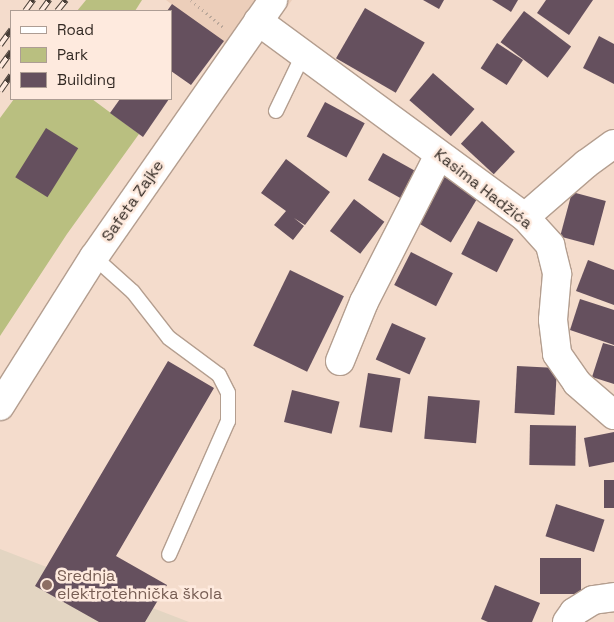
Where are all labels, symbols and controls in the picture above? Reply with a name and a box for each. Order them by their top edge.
legend [10,10,172,100]
text: Road [57,20,94,39]
text: Park [57,45,88,64]
text: Building [57,70,116,89]
street label: Kasima Hadžića [430,145,536,233]
street label: Safeta Zajke [98,157,168,245]
place label: Srednja elektrotehnička škola [57,566,222,604]
marker: Srednja elektrotehnička škola [41,579,53,591]

